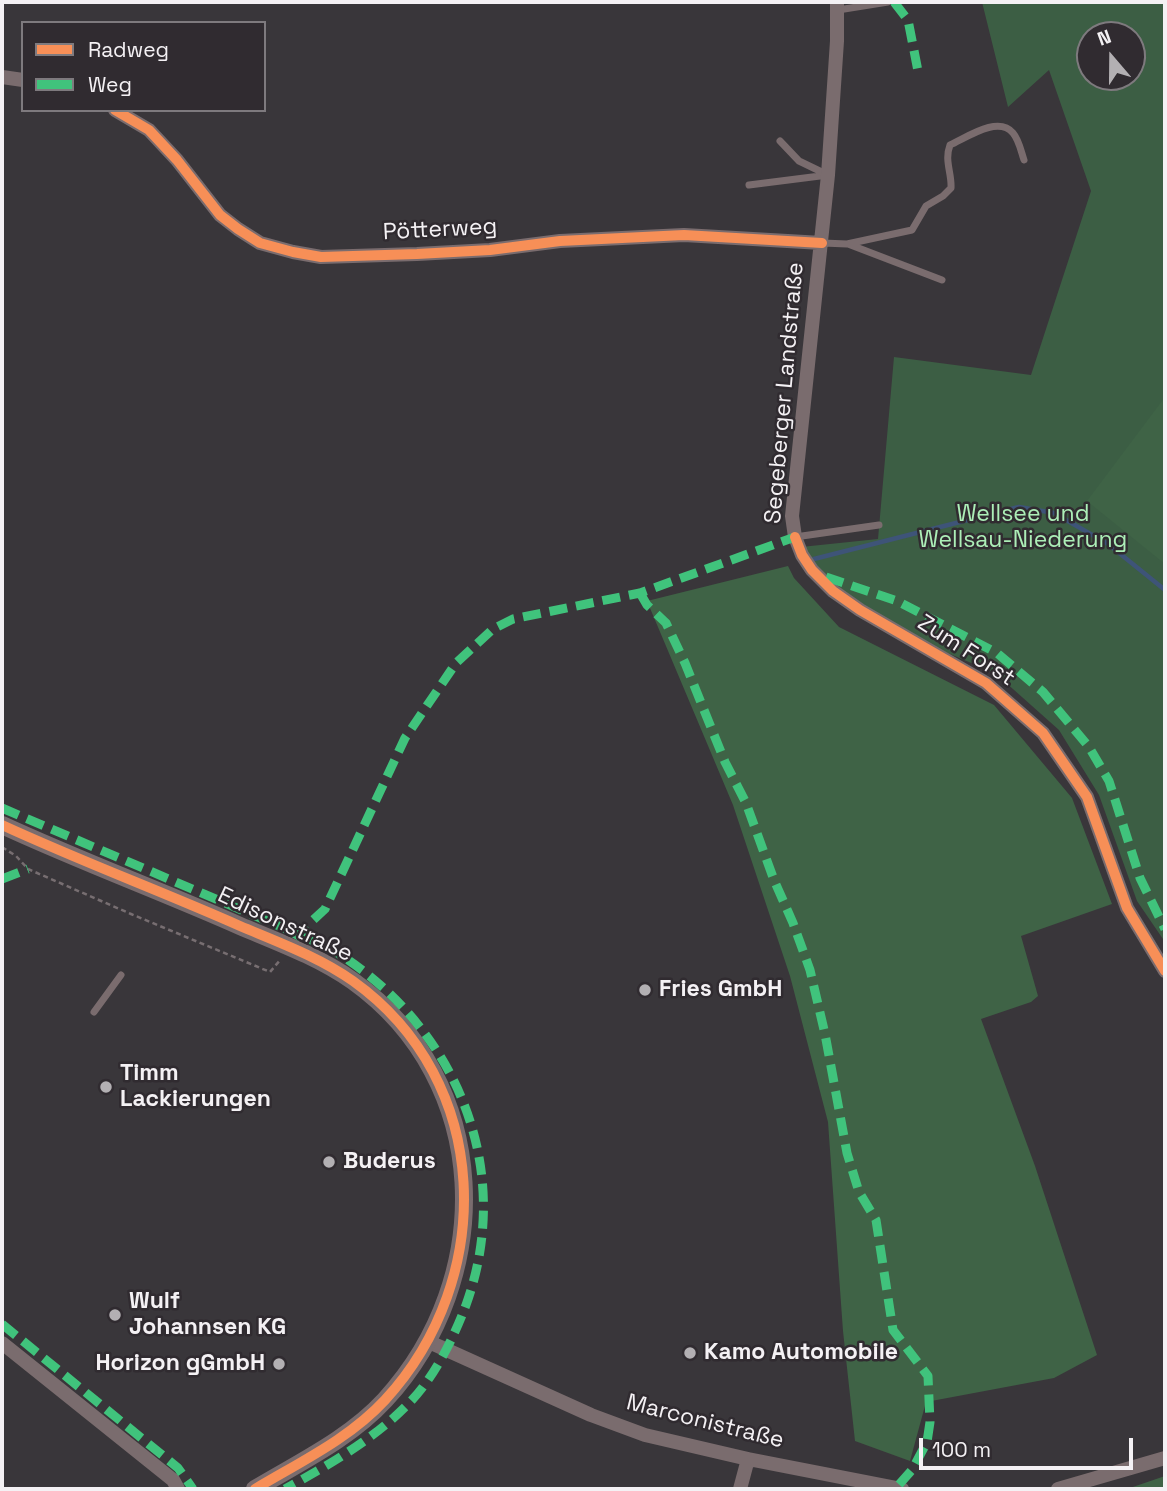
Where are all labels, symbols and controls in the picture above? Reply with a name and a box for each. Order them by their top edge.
legend [21,21,266,112]
north arrow [1076,21,1146,91]
text: N [1094,24,1115,52]
text: Radweg [88,36,169,63]
text: Weg [88,71,132,98]
street label: Pötterweg [382,213,498,247]
street label: Segeberger Landstraße [760,261,810,525]
park label: Wellsee und Wellsau-Niederung [919,501,1127,555]
street label: Zum Forst [912,609,1020,693]
street label: Edisonstraße [213,882,357,968]
place label: Fries GmbH [659,976,782,1004]
marker: Fries GmbH [637,982,653,998]
place label: Timm Lackierungen [120,1060,271,1114]
marker: Timm Lackierungen [98,1079,114,1095]
place label: Buderus [343,1148,436,1176]
marker: Buderus [321,1154,337,1170]
place label: Wulf Johannsen KG [129,1288,286,1342]
marker: Wulf Johannsen KG [107,1307,123,1323]
place label: Kamo Automobile [704,1339,898,1367]
marker: Kamo Automobile [682,1345,698,1361]
place label: Horizon gGmbH [95,1350,265,1378]
marker: Horizon gGmbH [271,1356,287,1372]
street label: Marconistraße [624,1389,786,1455]
scale bar [922,1424,1136,1468]
text: 100 m [932,1436,991,1463]

